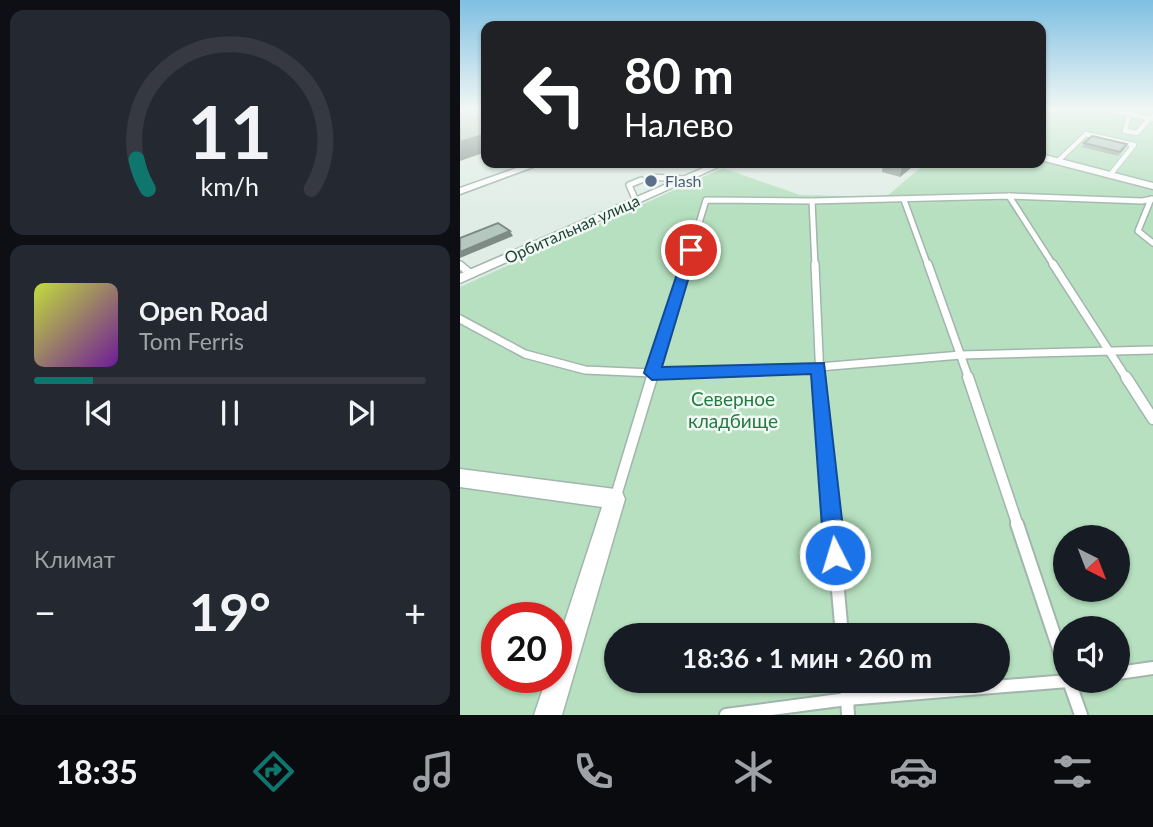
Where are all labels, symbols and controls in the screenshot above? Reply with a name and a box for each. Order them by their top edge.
text: 80 m [624,46,734,104]
icon: left [509,49,600,140]
text: 11 [188,87,272,175]
text: Налево [624,105,734,144]
text: km/h [201,170,259,200]
place label: Flash [665,171,702,190]
marker: Flash [643,173,659,189]
street label: Орбитальная улица [501,190,642,267]
pin [661,220,721,280]
icon: arrive [672,231,710,269]
text: Open Road [139,295,268,327]
text: Tom Ferris [139,327,244,355]
park label: Северное кладбище [688,387,778,432]
icon: previous [80,394,118,432]
icon: pause [211,394,249,432]
icon: next [342,394,380,432]
position arrow [798,518,872,592]
north arrow [1053,525,1130,602]
map controls [1053,525,1130,693]
text: Климат [34,545,115,573]
text: 19° [189,580,271,642]
text: − [34,589,56,635]
text: + [404,589,426,635]
speed limit sign: 20 [481,602,572,693]
button: sound [1053,616,1130,693]
text: 18:36 · 1 мин · 260 m [682,642,932,674]
icon: directions [249,747,298,796]
icon: music [409,747,458,796]
icon: phone [569,747,618,796]
icon: climate [729,747,778,796]
icon: car [889,747,938,796]
icon: filters [1048,747,1097,796]
text: 18:35 [55,752,138,791]

